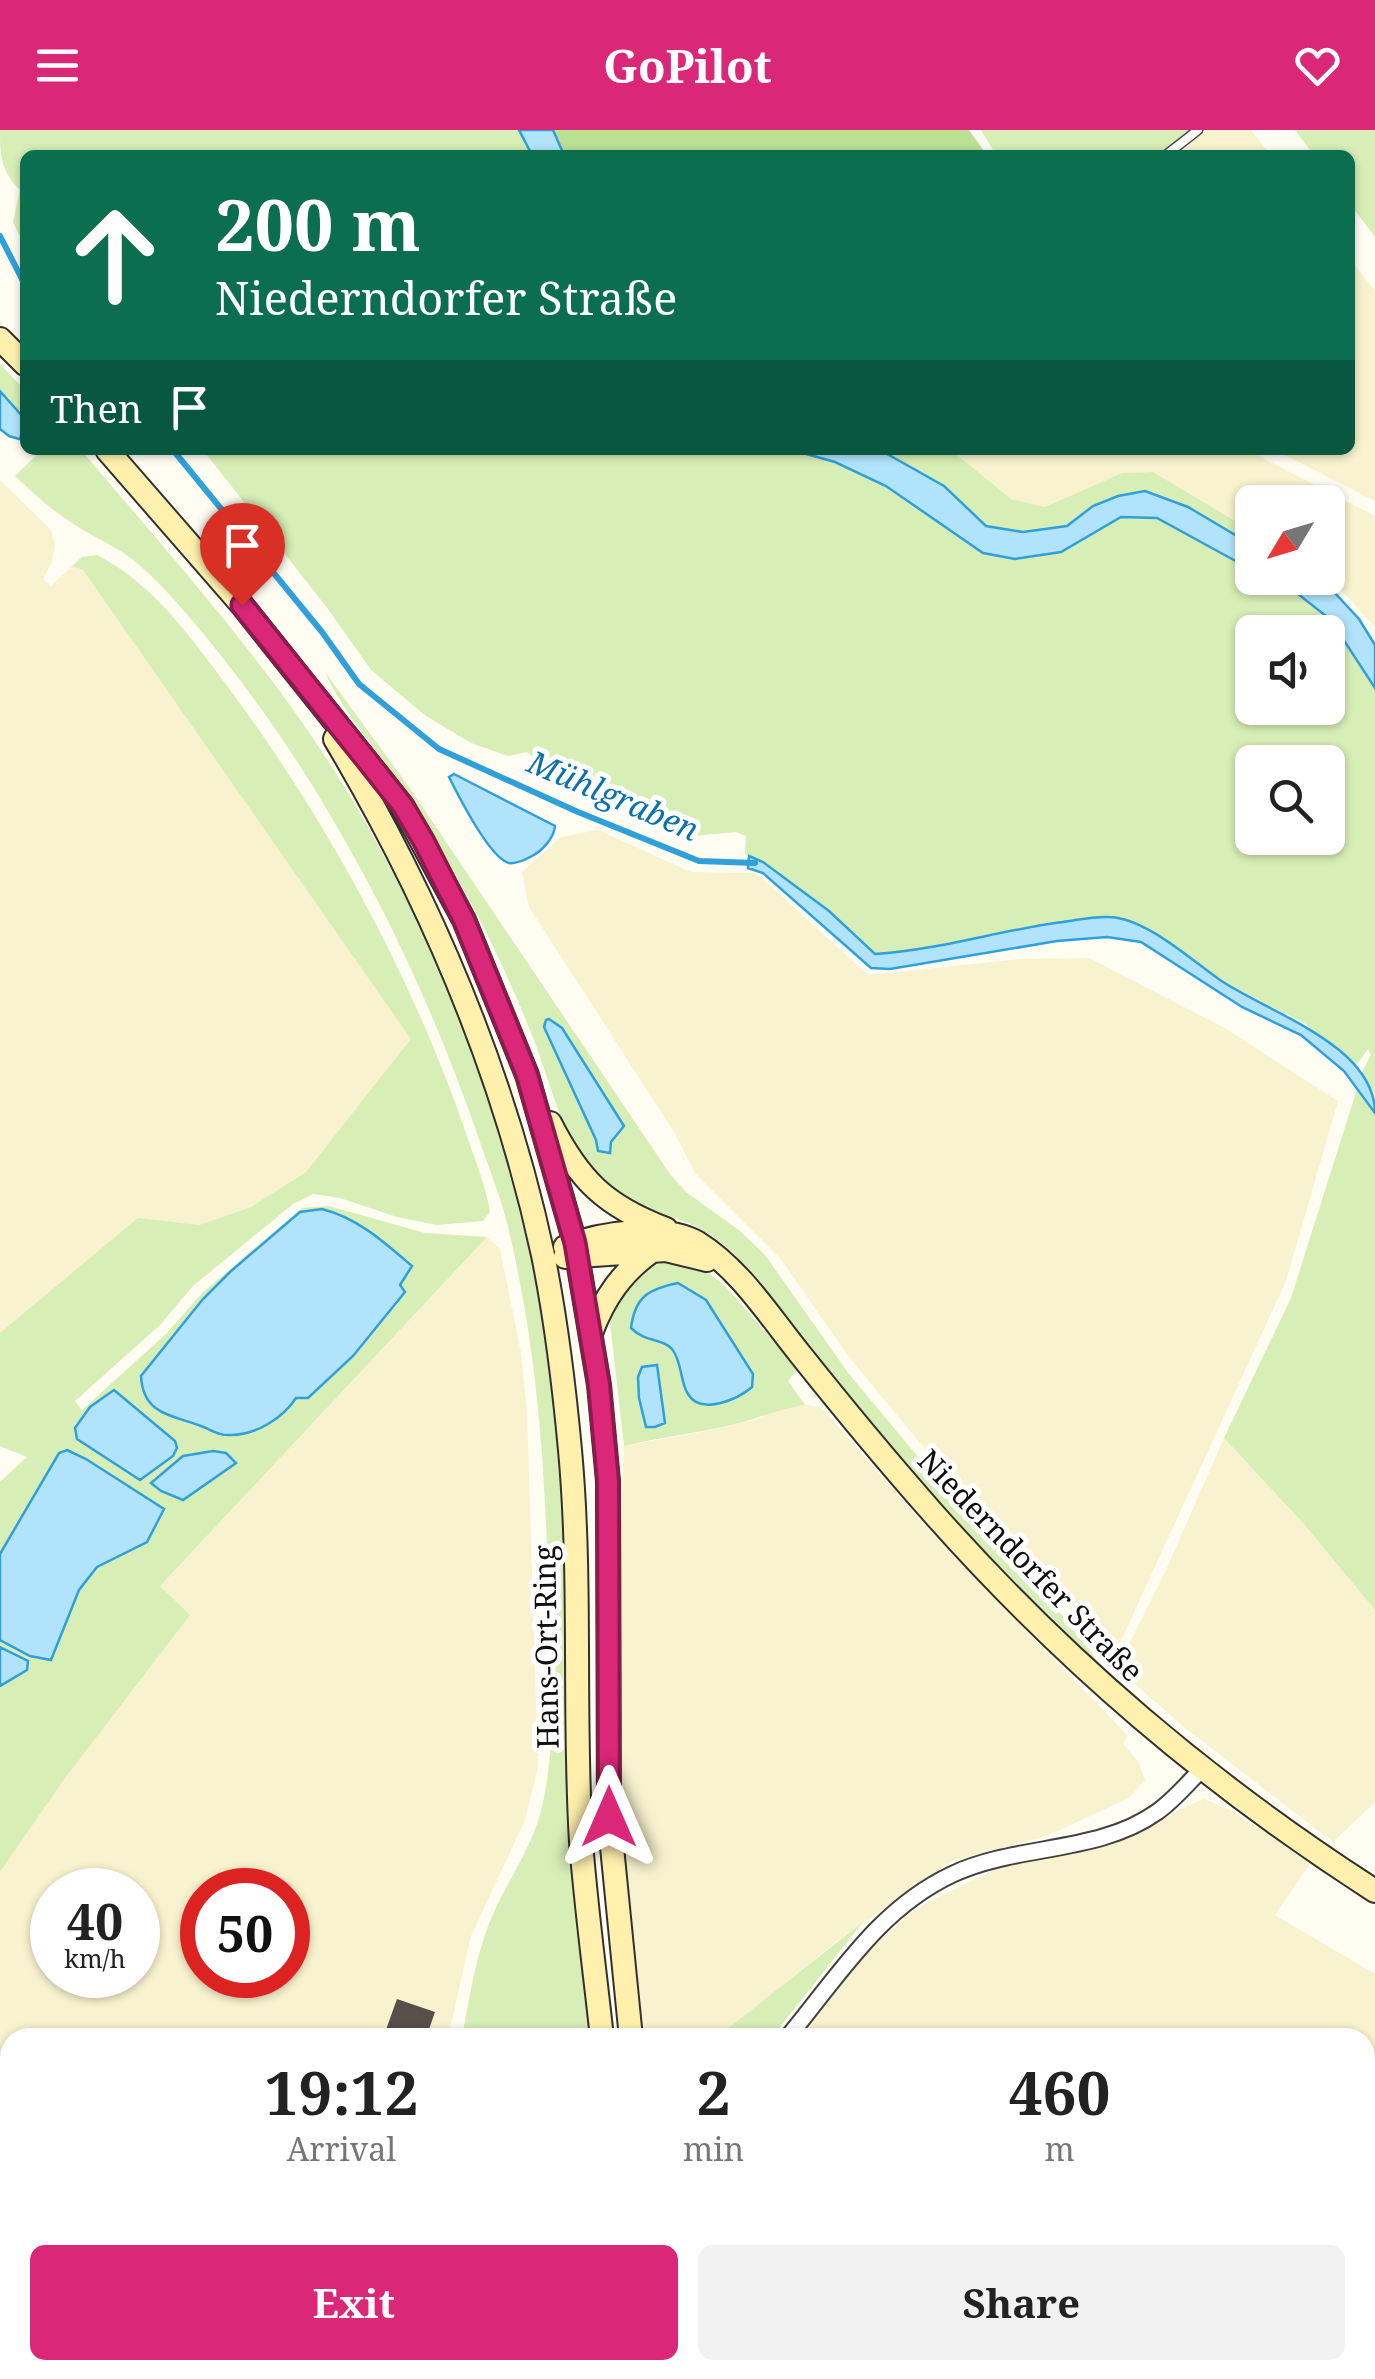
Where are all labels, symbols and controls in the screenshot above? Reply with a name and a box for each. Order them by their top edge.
text: GoPilot [603,35,772,96]
icon: menu [30,38,85,93]
icon: heart [1290,38,1345,93]
text: 200 m [215,176,421,272]
icon: ahead [50,190,180,320]
text: Niederndorfer Straße [215,267,677,328]
icon: arrive [162,380,217,435]
text: Then [50,382,142,434]
north arrow [1235,485,1345,595]
map controls [1235,485,1345,855]
pin [200,503,285,606]
icon: arrive [215,518,270,573]
button: sound [1235,615,1345,725]
water label: Mühlgraben [521,739,706,850]
button: search [1235,745,1345,855]
street label: Niederndorfer Straße [909,1440,1153,1690]
street label: Hans-Ort-Ring [523,1545,568,1749]
position arrow [557,1765,661,1869]
speed limit sign: 50 [180,1868,310,1998]
text: 40 [67,1887,123,1955]
text: km/h [64,1941,126,1975]
text: 19:12 [265,2051,418,2133]
text: 2 [697,2051,731,2133]
text: 460 [1009,2051,1110,2133]
text: Arrival [287,2127,396,2170]
text: min [683,2127,744,2170]
text: m [1044,2127,1075,2170]
button: Exit [30,2245,678,2360]
button: Share [698,2245,1345,2360]

